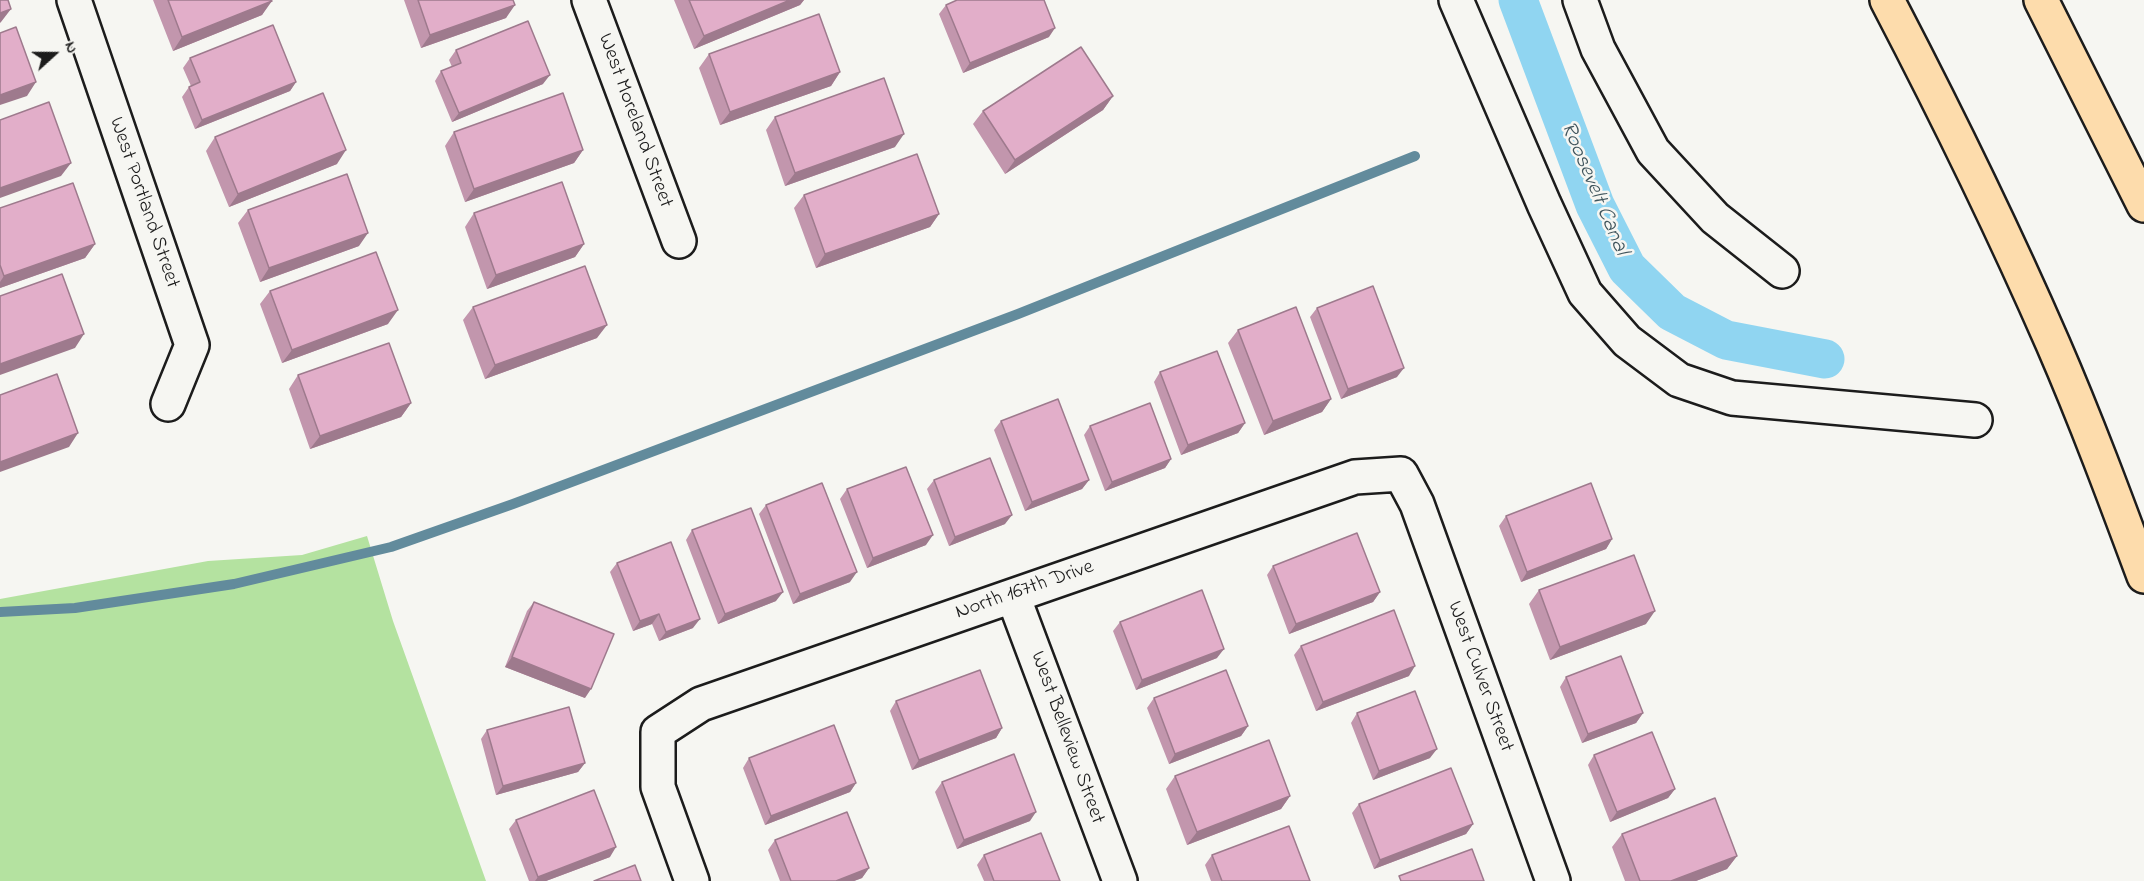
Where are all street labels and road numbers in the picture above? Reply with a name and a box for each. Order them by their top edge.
street label: West Moreland Street [591,30,677,212]
street label: West Portland Street [102,114,184,292]
street label: North 167th Drive [953,556,1097,626]
street label: West Culver Street [1440,598,1518,756]
street label: West Belleview Street [1023,648,1109,828]

